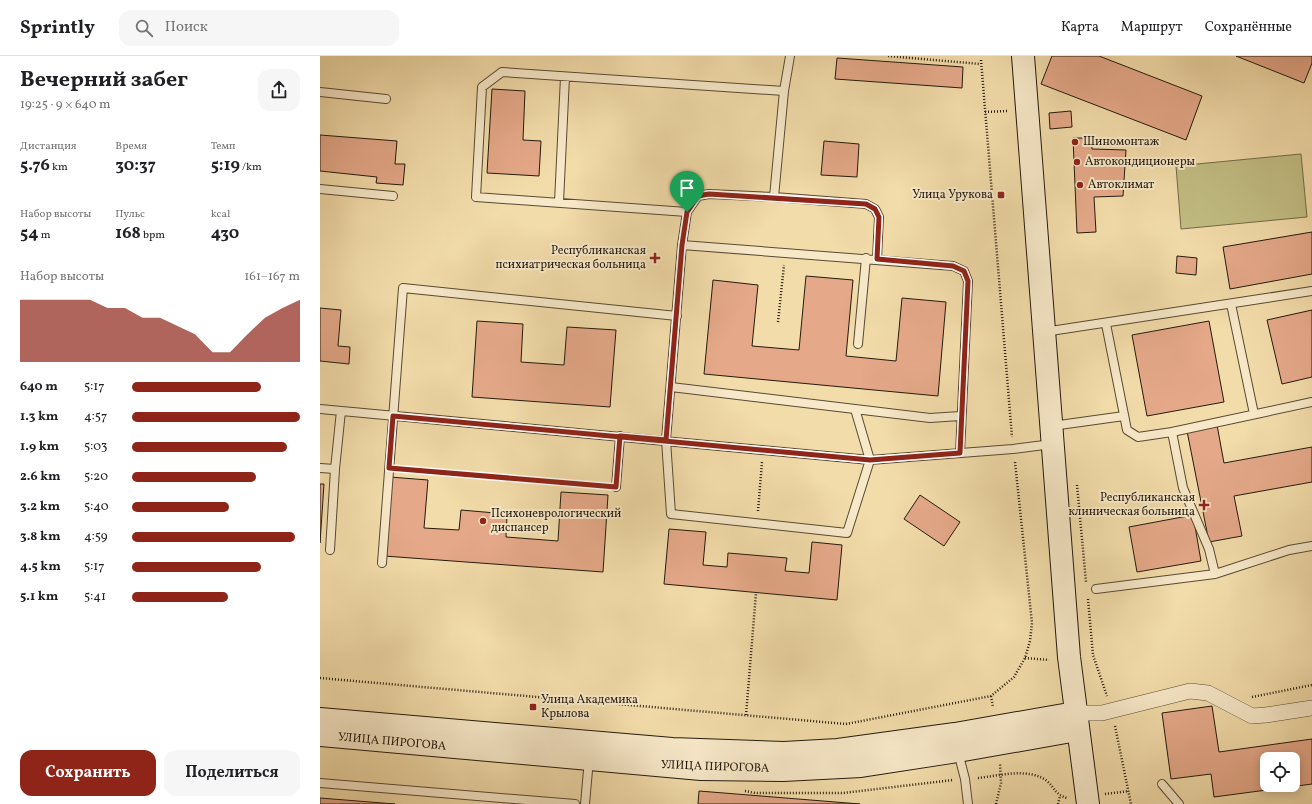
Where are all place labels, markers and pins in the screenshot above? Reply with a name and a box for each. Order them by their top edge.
place label: Шиномонтаж [1083,134,1160,150]
marker: Шиномонтаж [1070,137,1080,147]
place label: Автокондиционеры [1085,154,1196,170]
marker: Автокондиционеры [1072,157,1082,167]
pin [670,171,704,212]
place label: Автоклимат [1088,177,1154,193]
marker: Автоклимат [1075,180,1085,190]
place label: Улица Урукова [912,187,993,203]
marker: Улица Урукова [996,190,1006,200]
place label: Республиканская психиатрическая больница [495,243,646,273]
marker: Республиканская психиатрическая больница [649,252,661,264]
place label: Республиканская клиническая больница [1068,490,1195,520]
marker: Республиканская клиническая больница [1198,499,1210,511]
place label: Психоневрологический диспансер [491,506,621,536]
marker: Психоневрологический диспансер [478,516,488,526]
place label: Улица Академика Крылова [541,692,638,722]
marker: Улица Академика Крылова [528,702,538,712]

